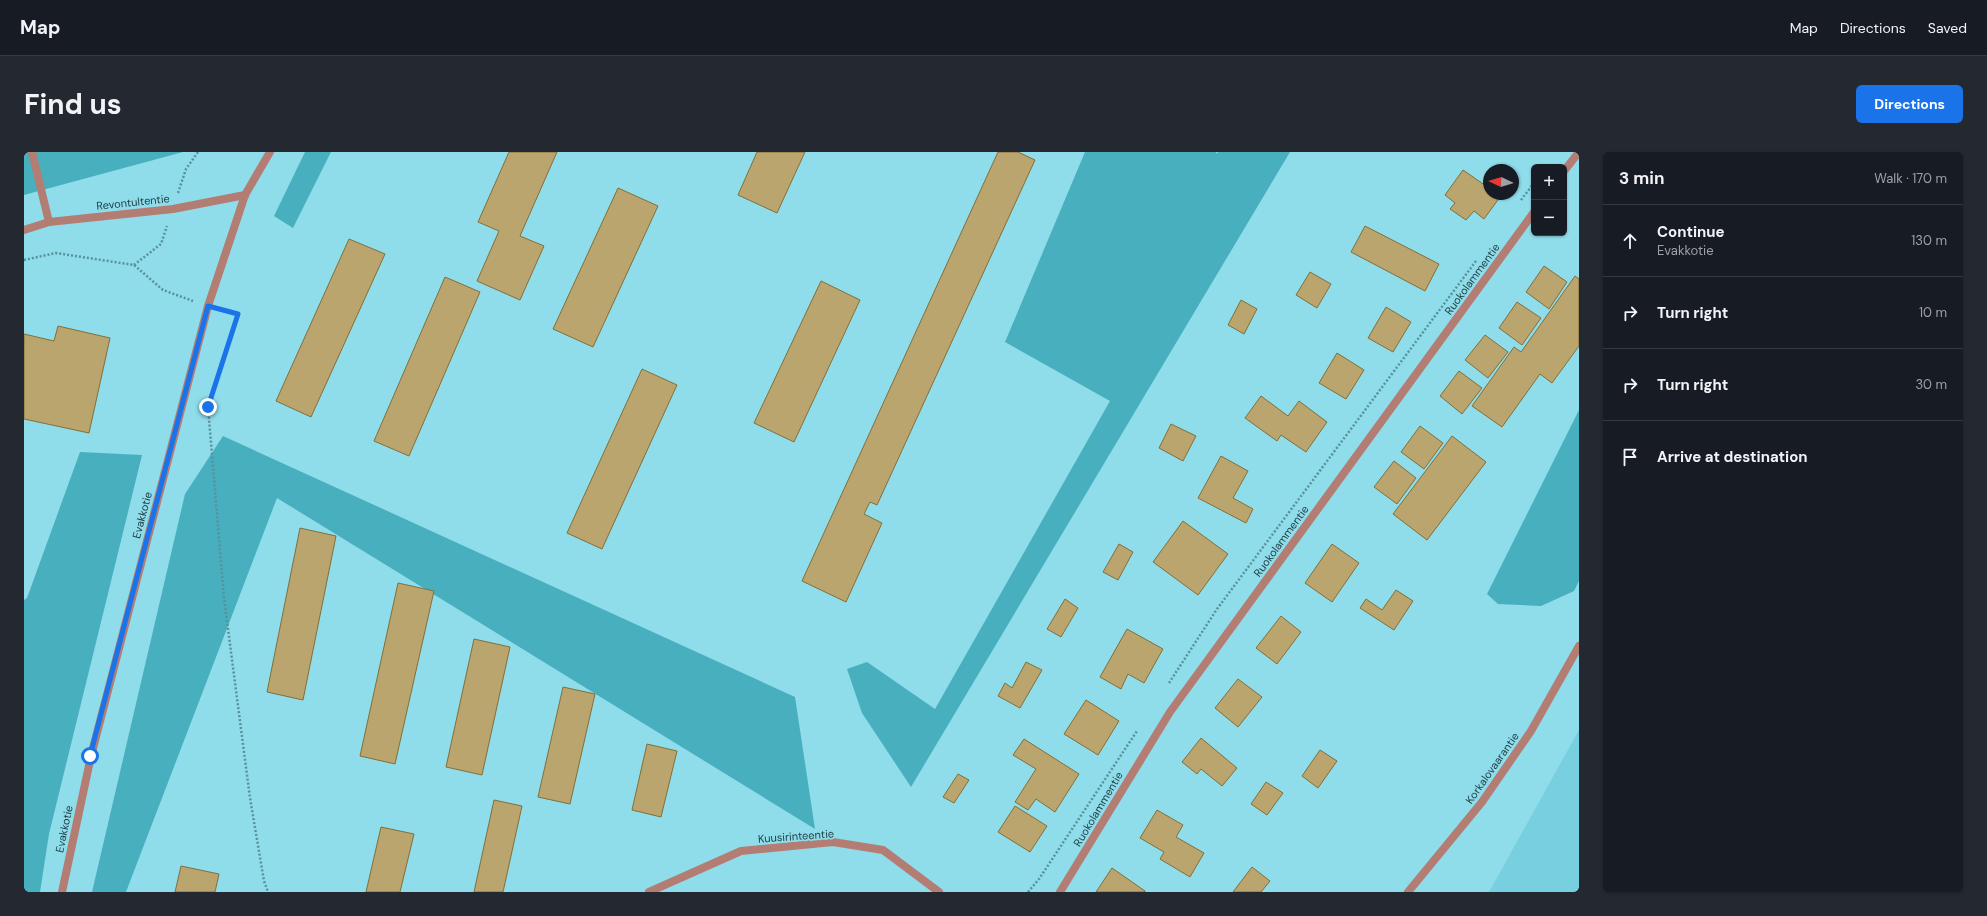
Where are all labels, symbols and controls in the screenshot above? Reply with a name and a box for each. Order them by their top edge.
text: Map [20,15,60,40]
text: Map [1790,19,1818,37]
text: Directions [1840,19,1906,37]
text: Saved [1928,19,1967,37]
button: Directions [1856,85,1963,123]
text: Find us [24,86,122,123]
north arrow [1483,164,1519,200]
map controls [1531,164,1567,236]
button: + [1531,164,1567,200]
text: 3 min [1619,167,1664,189]
text: Walk · 170 m [1874,170,1947,187]
street label: Revontultentie [96,191,170,213]
button: − [1531,200,1567,236]
text: Continue [1657,222,1725,242]
icon: ahead [1619,230,1641,252]
text: 130 m [1911,232,1947,249]
street label: Ruokolammentie [1441,241,1503,317]
text: Evakkotie [1657,242,1714,259]
icon: right [1619,302,1641,324]
text: Turn right [1657,303,1728,323]
text: 10 m [1919,304,1947,321]
icon: right [1619,374,1641,396]
text: Turn right [1657,375,1728,395]
text: 30 m [1915,376,1947,393]
route end [199,398,217,416]
icon: arrive [1619,446,1641,468]
text: Arrive at destination [1657,447,1808,467]
street label: Evakkotie [129,490,155,540]
street label: Ruokolammentie [1250,503,1312,579]
street label: Korkalovaarantie [1462,730,1522,806]
route start [81,747,99,765]
street label: Ruokolammentie [1070,769,1126,849]
street label: Evakkotie [52,804,76,854]
street label: Kuusirinteentie [758,826,834,846]

